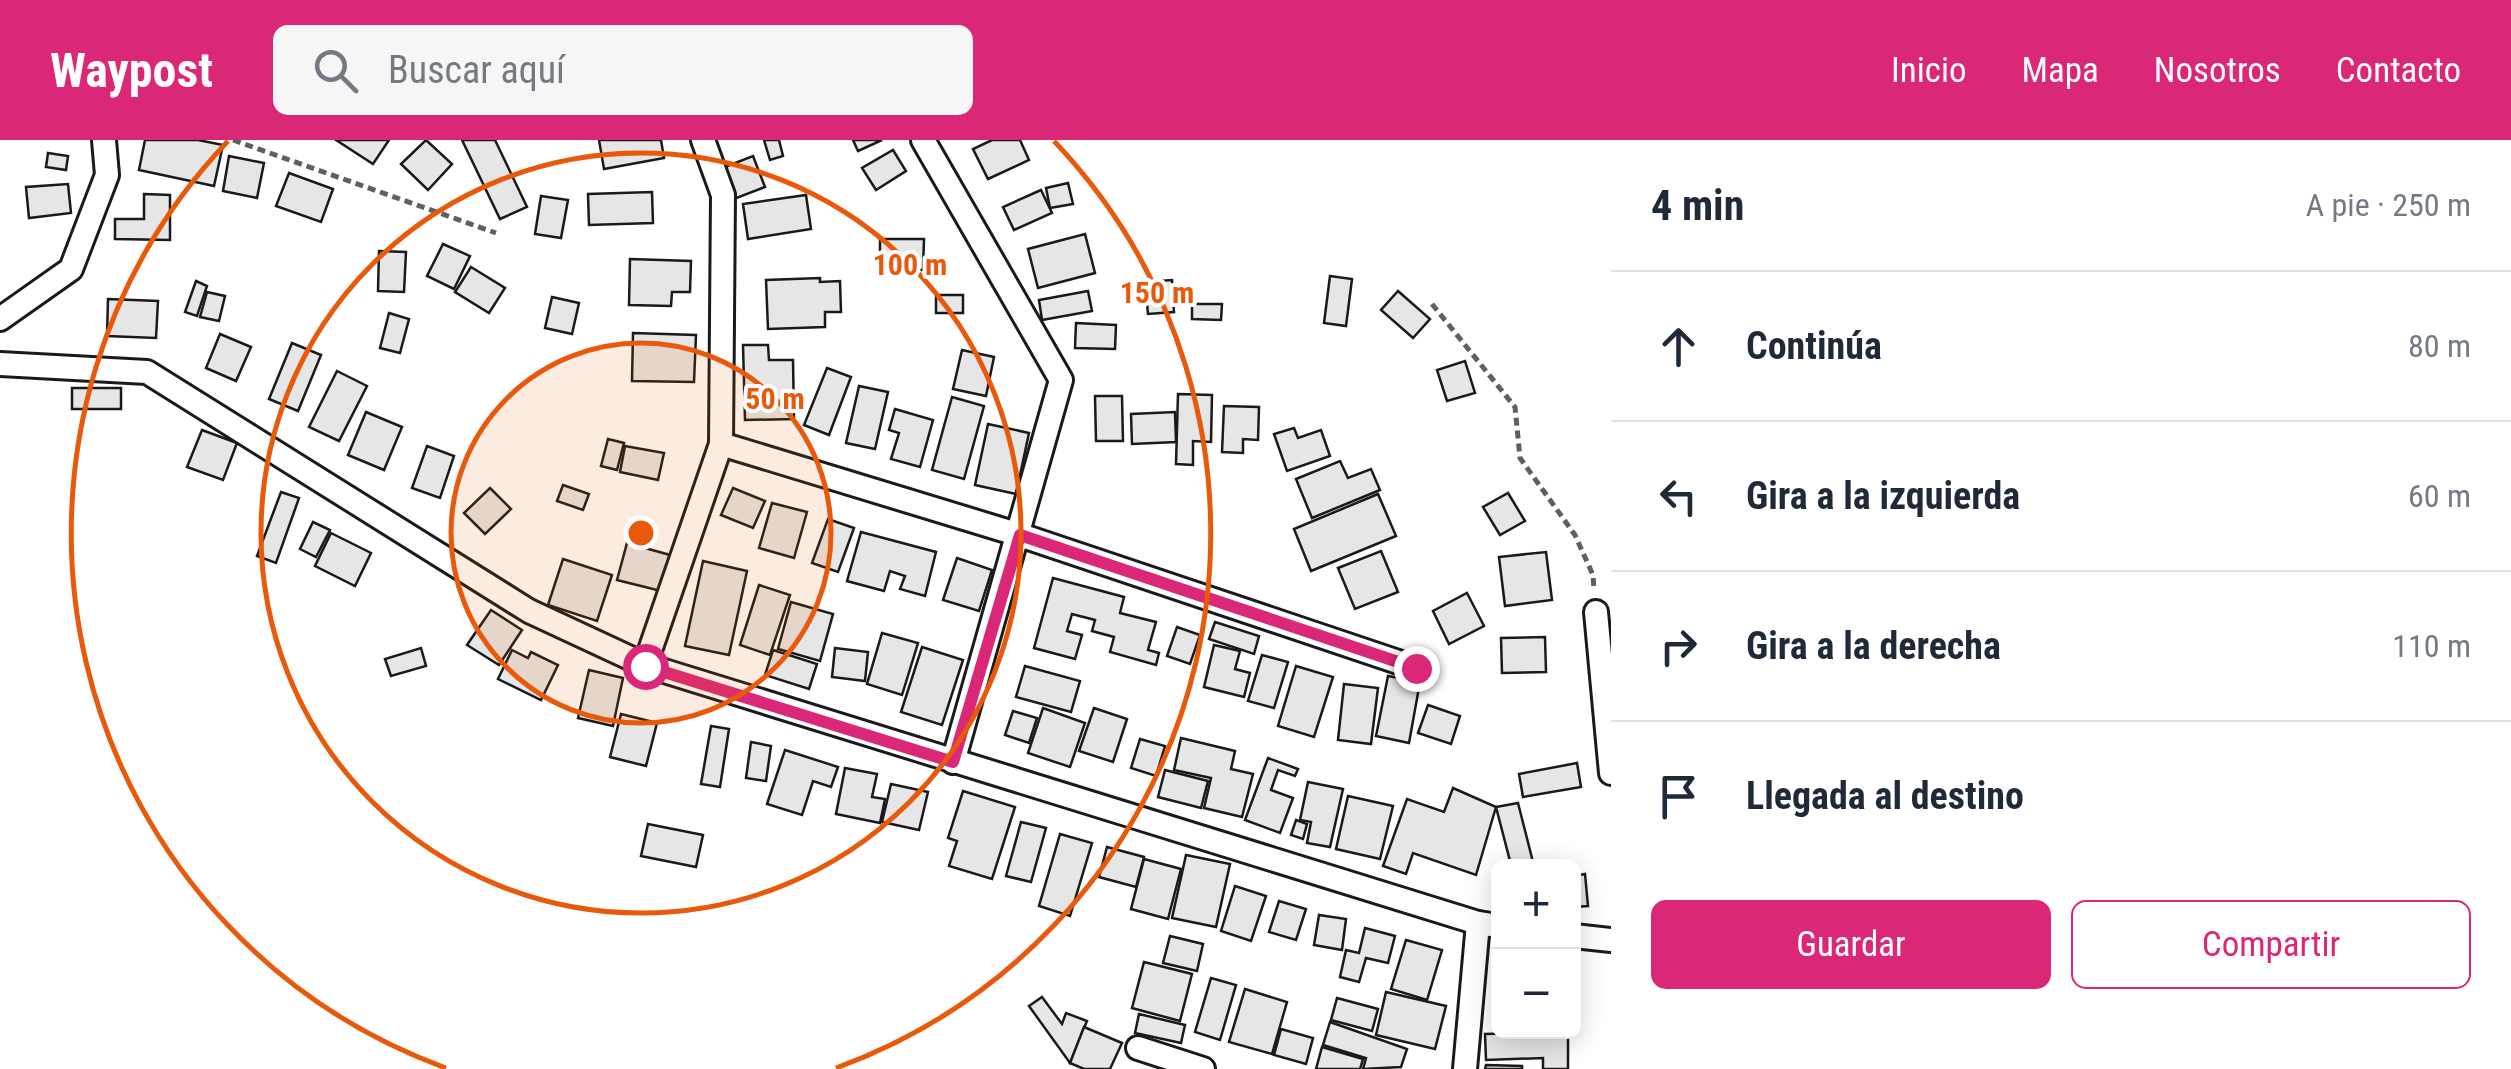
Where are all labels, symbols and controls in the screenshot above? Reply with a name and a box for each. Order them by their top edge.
search box [273,25,973,115]
text: Waypost [50,42,213,99]
icon: search [308,43,363,98]
text: Buscar aquí [388,48,565,92]
text: Inicio [1891,50,1967,91]
text: Mapa [2022,50,2099,91]
text: Nosotros [2154,50,2281,91]
text: Contacto [2336,50,2461,91]
text: 4 min [1651,181,1744,230]
text: A pie · 250 m [2306,186,2471,224]
text: 100 m [873,247,947,282]
text: 150 m [1120,275,1194,310]
icon: ahead [1651,319,1706,374]
text: Continúa [1746,324,1882,368]
text: 80 m [2408,327,2471,365]
text: 50 m [745,381,805,416]
icon: left [1651,469,1706,524]
text: Gira a la izquierda [1746,474,2020,518]
text: 60 m [2408,477,2471,515]
centre of rings [623,515,659,551]
icon: right [1651,619,1706,674]
text: Gira a la derecha [1746,624,2001,668]
text: 110 m [2392,627,2471,665]
route start [623,644,669,690]
route end [1394,646,1440,692]
icon: arrive [1651,769,1706,824]
text: Llegada al destino [1746,774,2024,818]
map controls [1491,859,1581,1039]
button: + [1491,859,1581,949]
button: Guardar [1651,900,2051,989]
button: Compartir [2071,900,2471,989]
button: − [1491,949,1581,1039]

